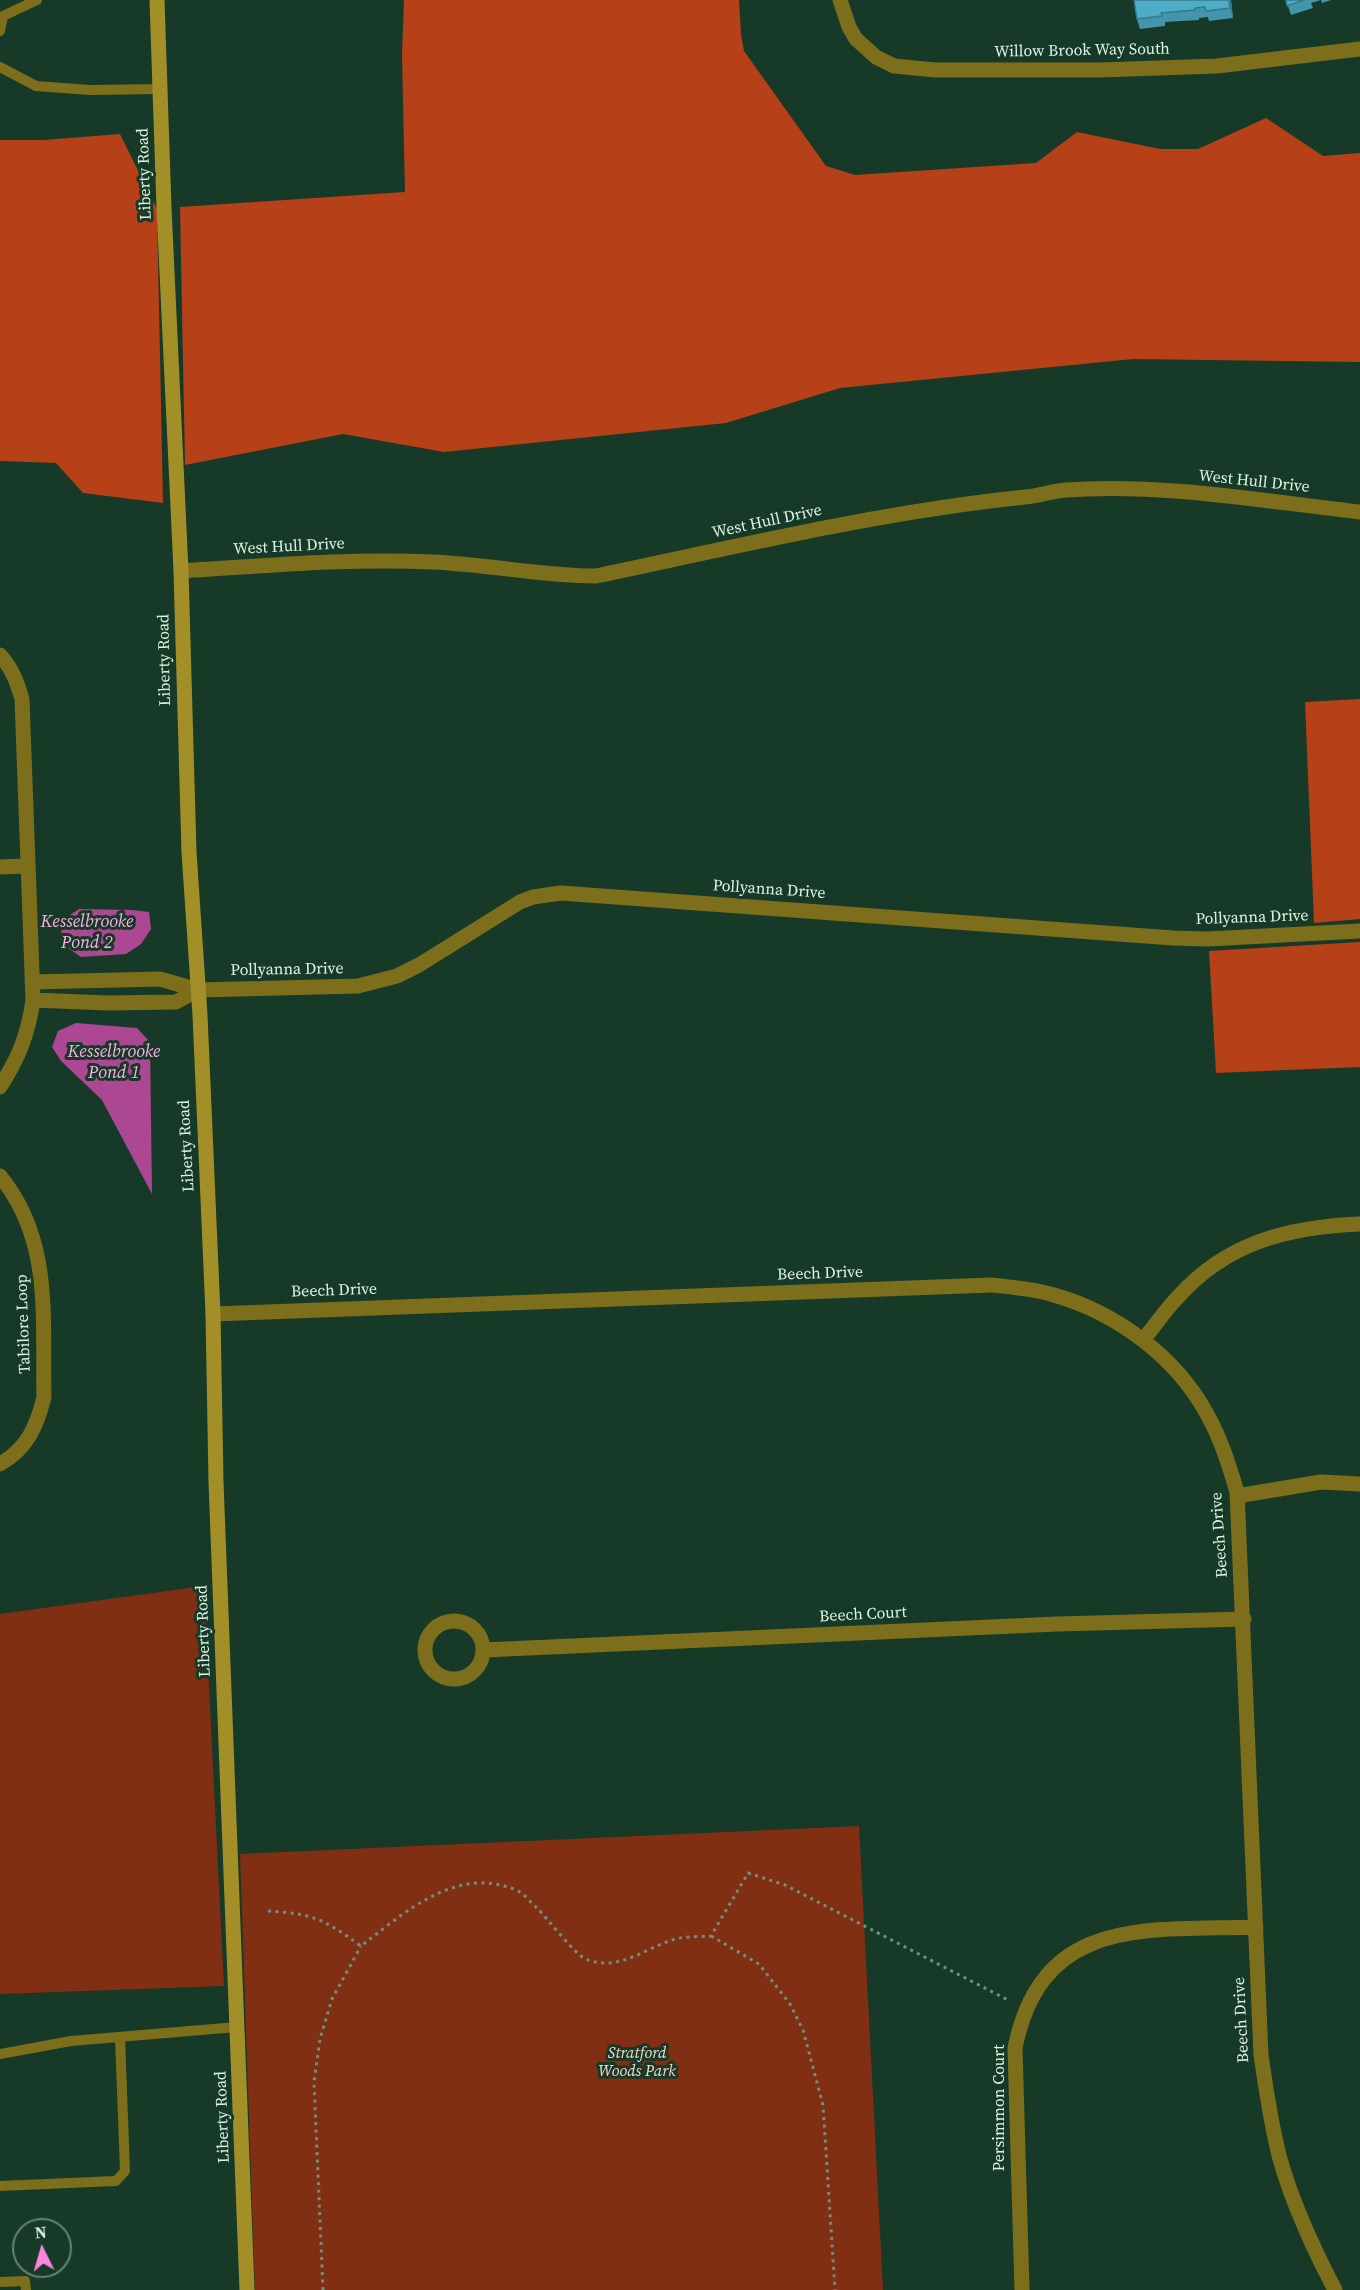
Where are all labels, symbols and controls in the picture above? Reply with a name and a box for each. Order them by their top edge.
street label: Willow Brook Way South [994,40,1170,62]
street label: Liberty Road [134,128,156,220]
street label: West Hull Drive [1197,467,1311,497]
street label: West Hull Drive [710,501,824,543]
street label: West Hull Drive [233,534,345,560]
street label: Liberty Road [155,614,175,706]
street label: Pollyanna Drive [712,876,826,904]
street label: Pollyanna Drive [1195,906,1309,930]
water label: Kesselbrooke Pond 2 [41,911,133,954]
street label: Pollyanna Drive [230,959,344,981]
water label: Kesselbrooke Pond 1 [68,1041,160,1084]
street label: Liberty Road [175,1099,199,1193]
street label: Beech Drive [777,1263,863,1285]
street label: Tabilore Loop [13,1274,35,1374]
street label: Beech Drive [291,1280,377,1302]
street label: Beech Drive [1207,1491,1233,1579]
street label: Liberty Road [193,1585,215,1677]
street label: Beech Court [819,1603,907,1627]
street label: Beech Drive [1230,1977,1254,2063]
park label: Stratford Woods Park [598,2044,676,2082]
street label: Persimmon Court [990,2045,1010,2171]
street label: Liberty Road [212,2071,234,2163]
north arrow [12,2218,72,2278]
text: N [34,2221,47,2244]

